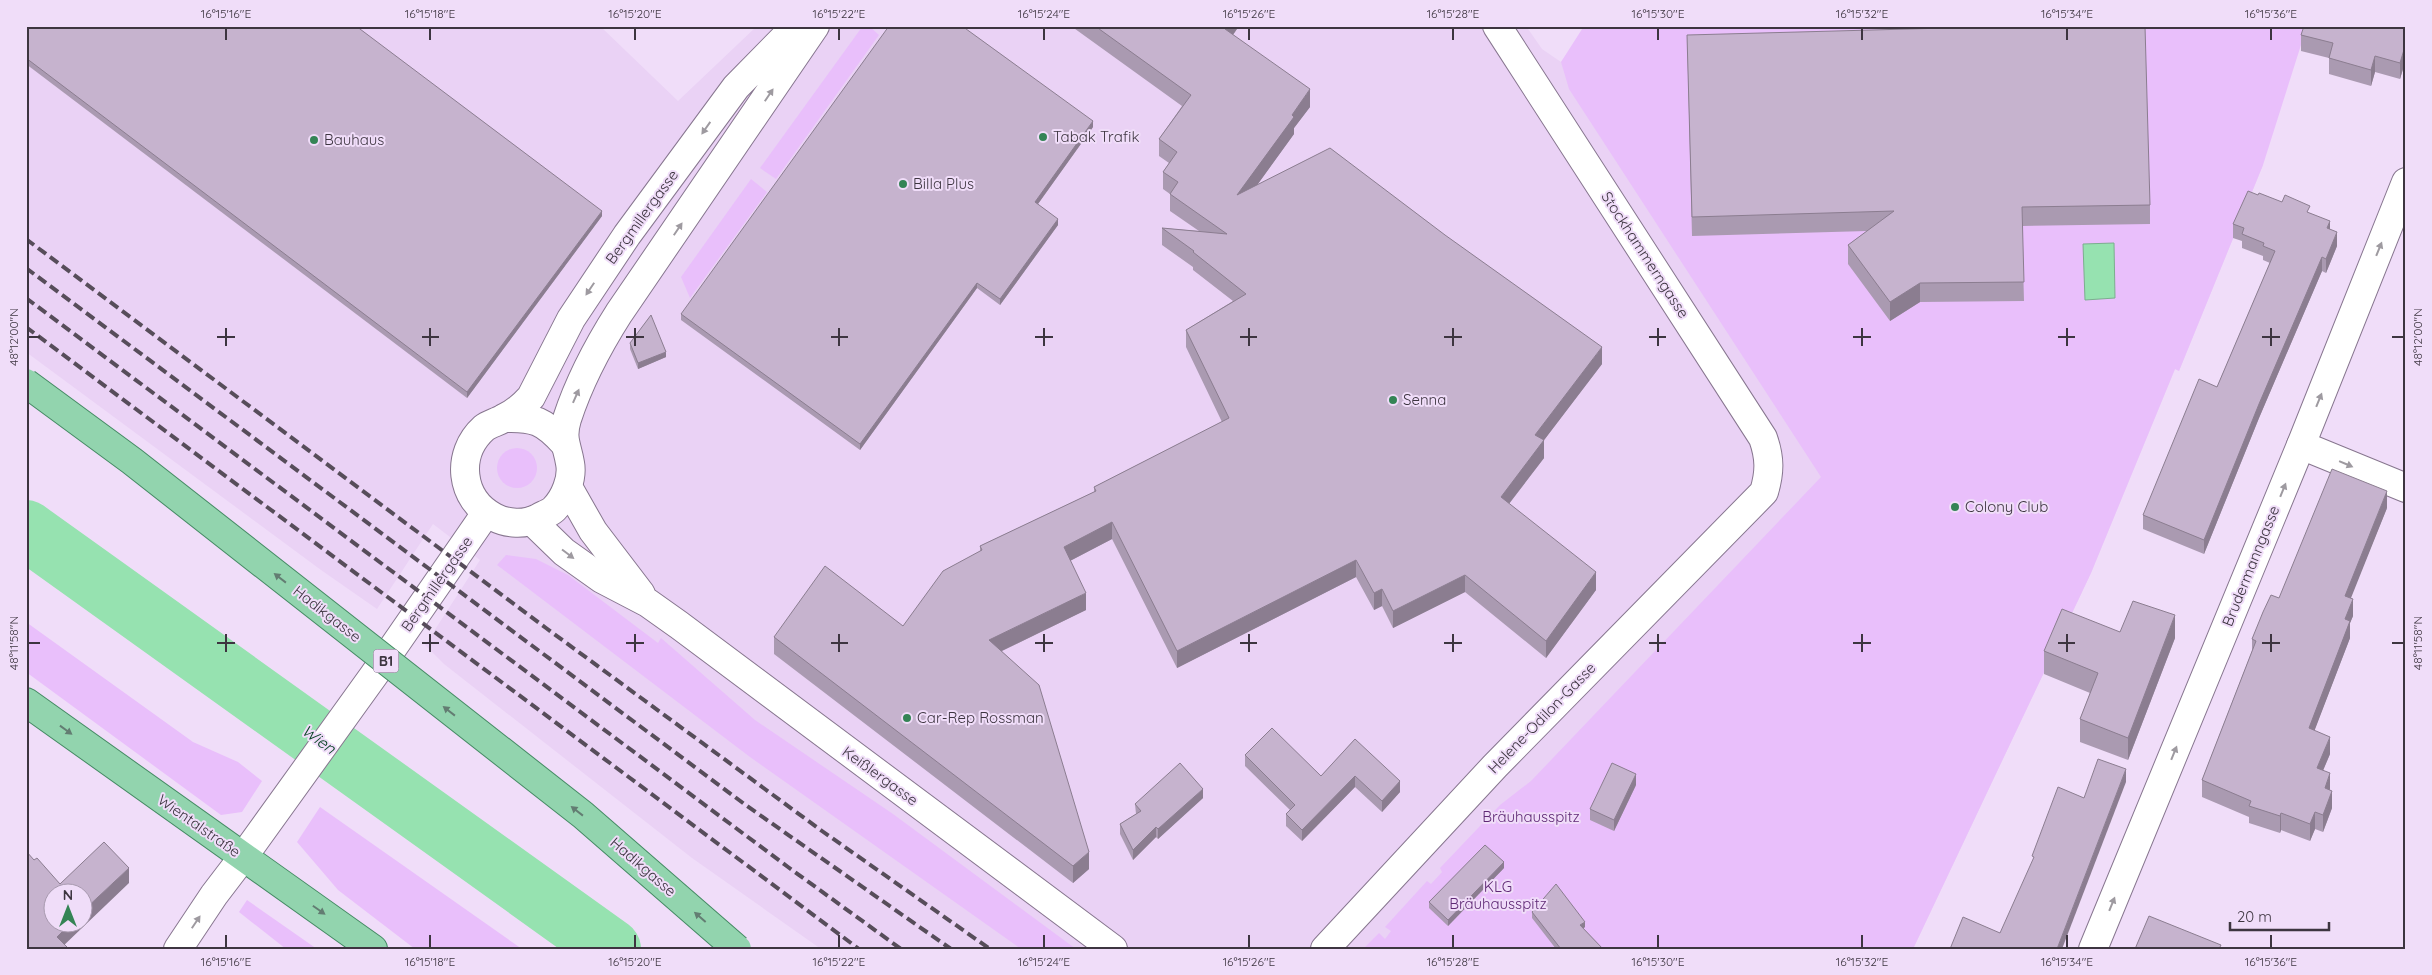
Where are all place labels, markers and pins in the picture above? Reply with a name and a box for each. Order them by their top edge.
place label: Tabak Trafik [1053,127,1139,146]
place label: Bauhaus [324,130,384,149]
marker: Tabak Trafik [1037,131,1049,143]
marker: Bauhaus [308,134,320,146]
place label: Billa Plus [913,174,974,193]
marker: Billa Plus [897,178,909,190]
place label: Senna [1403,390,1446,409]
marker: Senna [1387,394,1399,406]
place label: Colony Club [1965,497,2048,516]
marker: Colony Club [1949,501,1961,513]
place label: Car-Rep Rossman [917,708,1044,727]
marker: Car-Rep Rossman [901,712,913,724]

